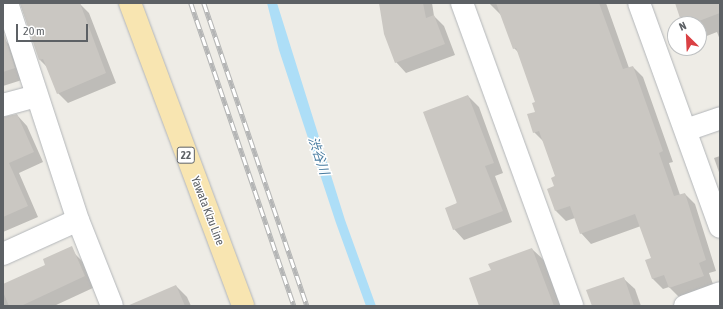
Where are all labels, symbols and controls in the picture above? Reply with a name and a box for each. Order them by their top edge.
scale bar [18,16,90,42]
north arrow [667,16,707,56]
text: N [677,19,688,33]
text: 20 m [23,24,45,38]
water label: 渋谷川 [305,135,331,177]
road number: 22 [176,146,196,164]
street label: Yawata Kizu Line [187,175,227,247]

